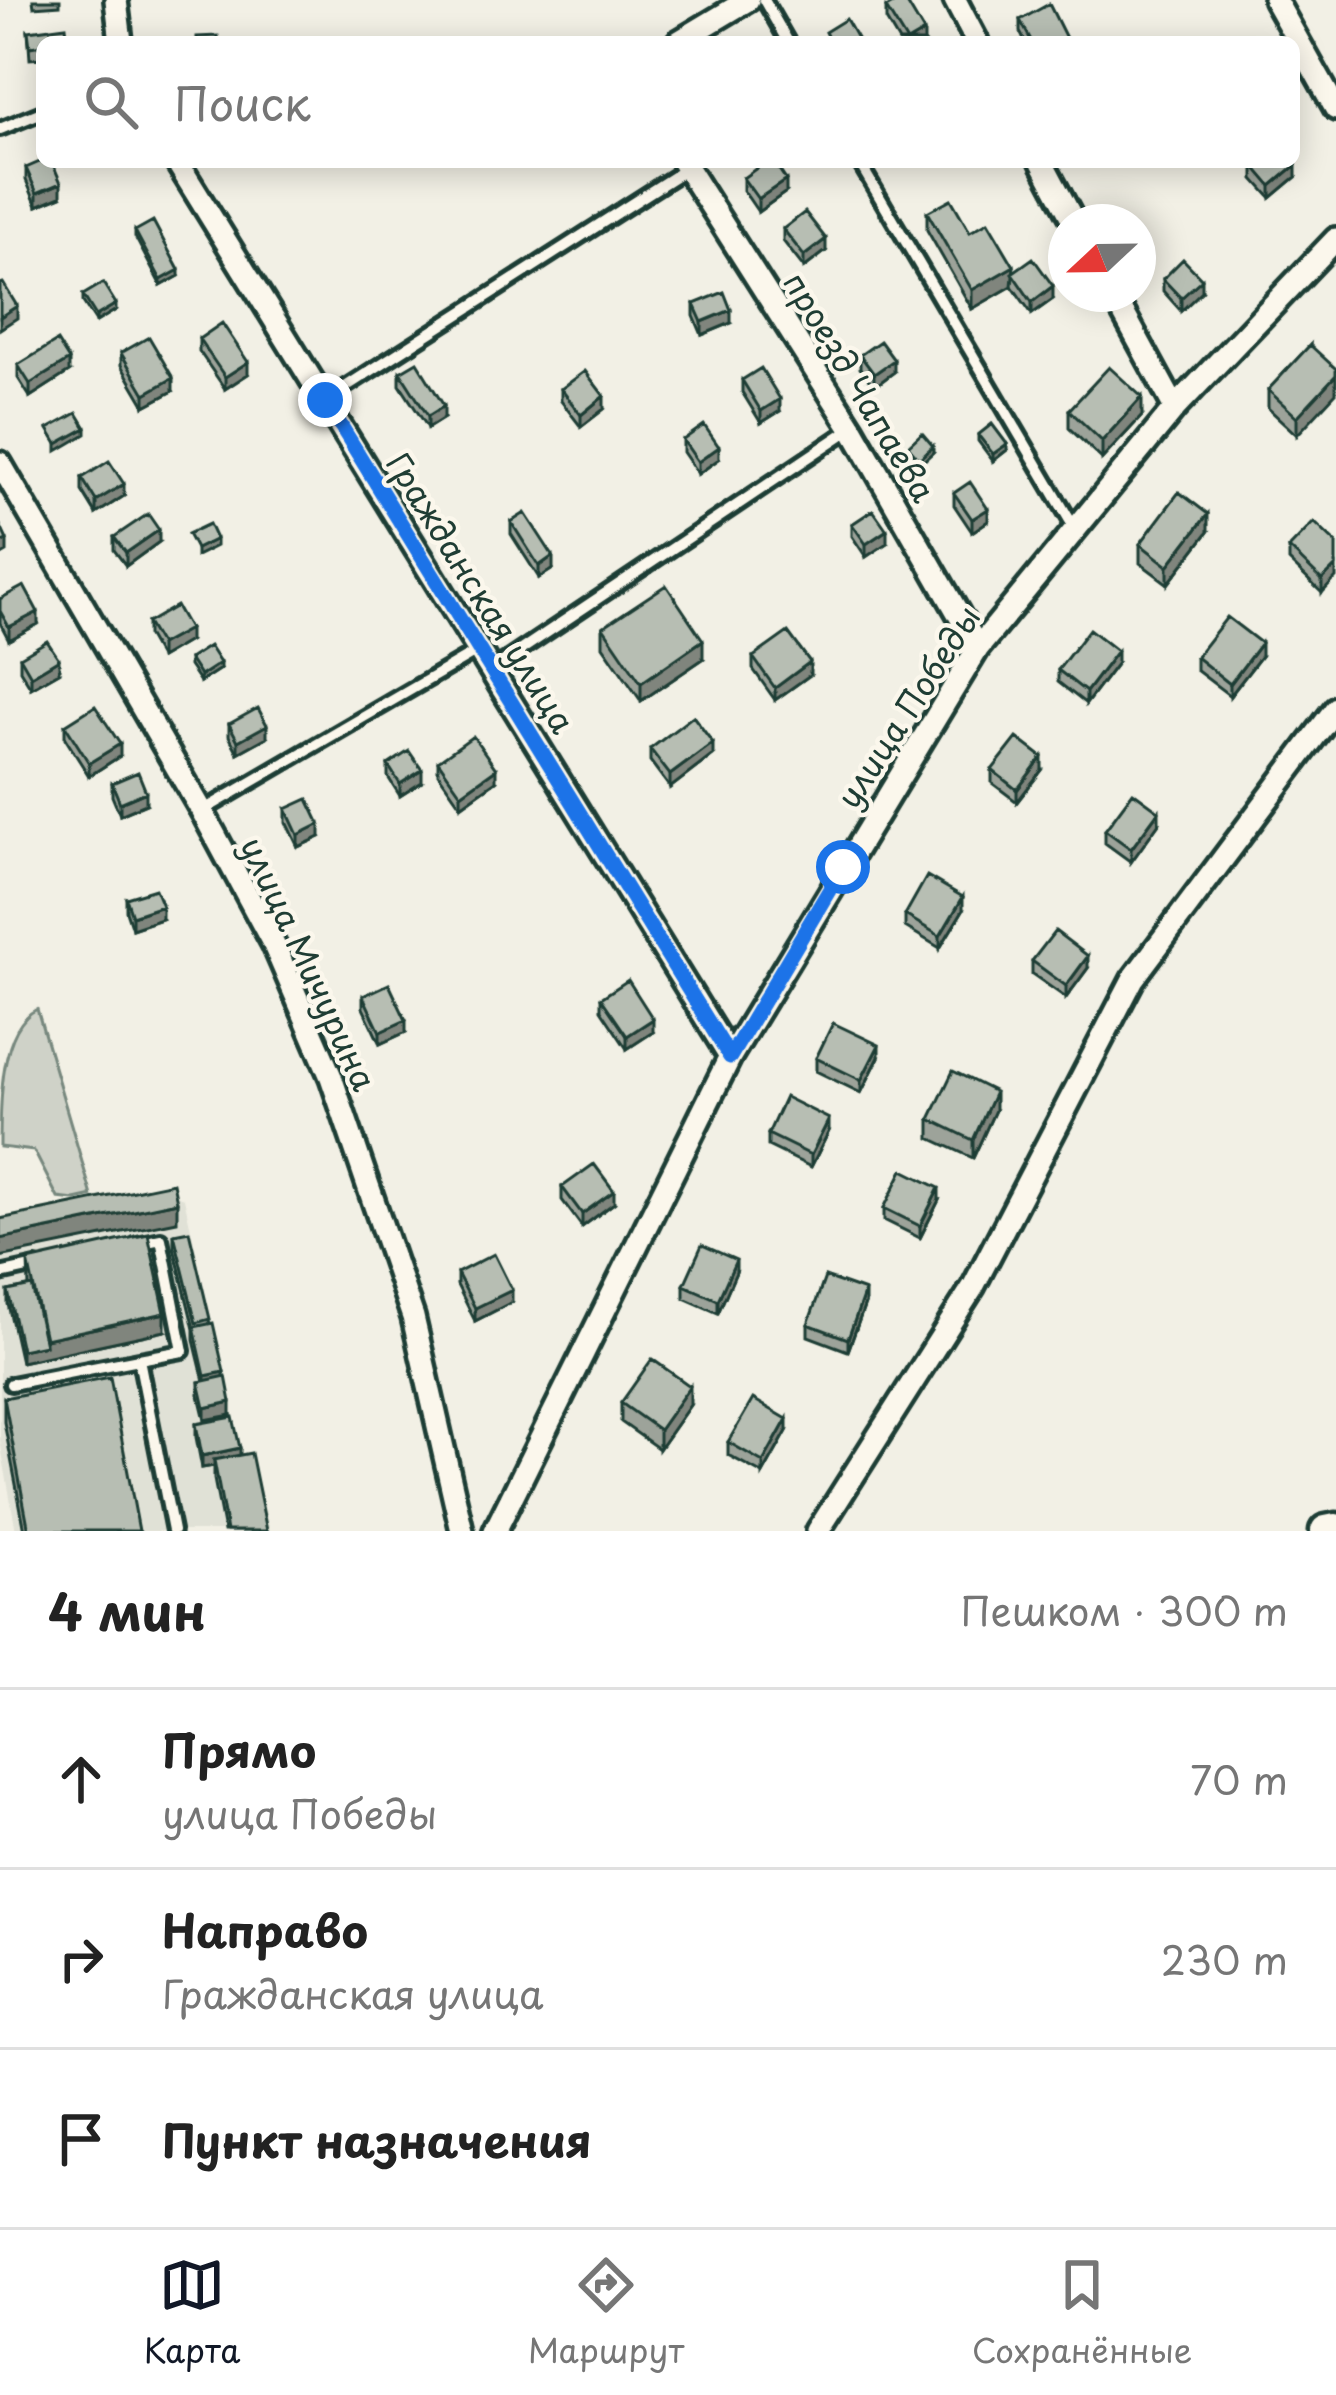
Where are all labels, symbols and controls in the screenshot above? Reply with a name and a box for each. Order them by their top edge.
search box [36,36,1300,168]
text: Поиск [174,68,311,136]
icon: search [78,69,144,135]
north arrow [1048,204,1156,312]
street label: проезд Чапаева [772,261,950,511]
route end [298,373,352,427]
street label: Гражданская улица [375,442,589,742]
street label: улица Победы [823,595,991,817]
street label: улица Мичурина [229,828,391,1098]
route start [816,840,870,894]
text: 4 мин [48,1571,206,1648]
text: Пешком · 300 m [960,1580,1288,1639]
text: Прямо [162,1715,316,1783]
icon: ahead [48,1746,114,1812]
text: 70 m [1190,1749,1288,1808]
text: улица Победы [162,1783,437,1842]
text: Направо [162,1895,368,1963]
icon: right [48,1926,114,1992]
text: 230 m [1161,1929,1288,1988]
text: Гражданская улица [162,1963,544,2022]
text: Пункт назначения [162,2105,592,2173]
icon: arrive [48,2106,114,2172]
tab: Карта [144,2252,241,2374]
tab: Маршрут [528,2252,684,2374]
tab: Сохранённые [972,2252,1192,2374]

